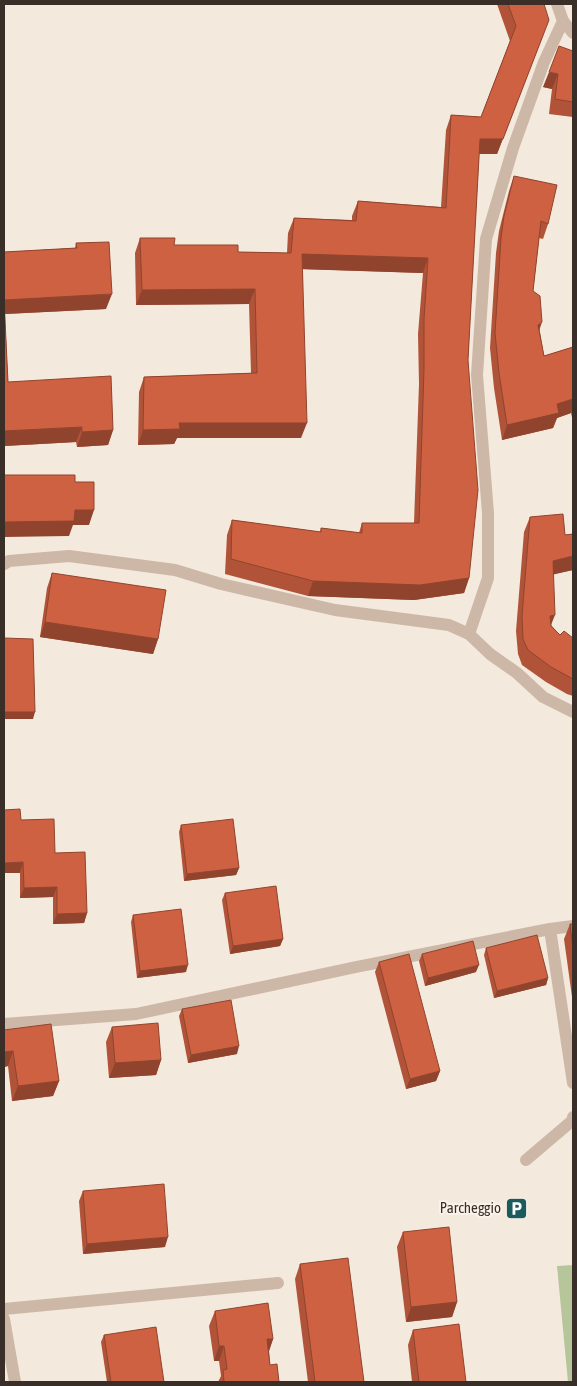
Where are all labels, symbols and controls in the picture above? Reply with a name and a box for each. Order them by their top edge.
parking icon: Parcheggio [505,1196,529,1220]
place label: Parcheggio [440,1199,501,1216]

